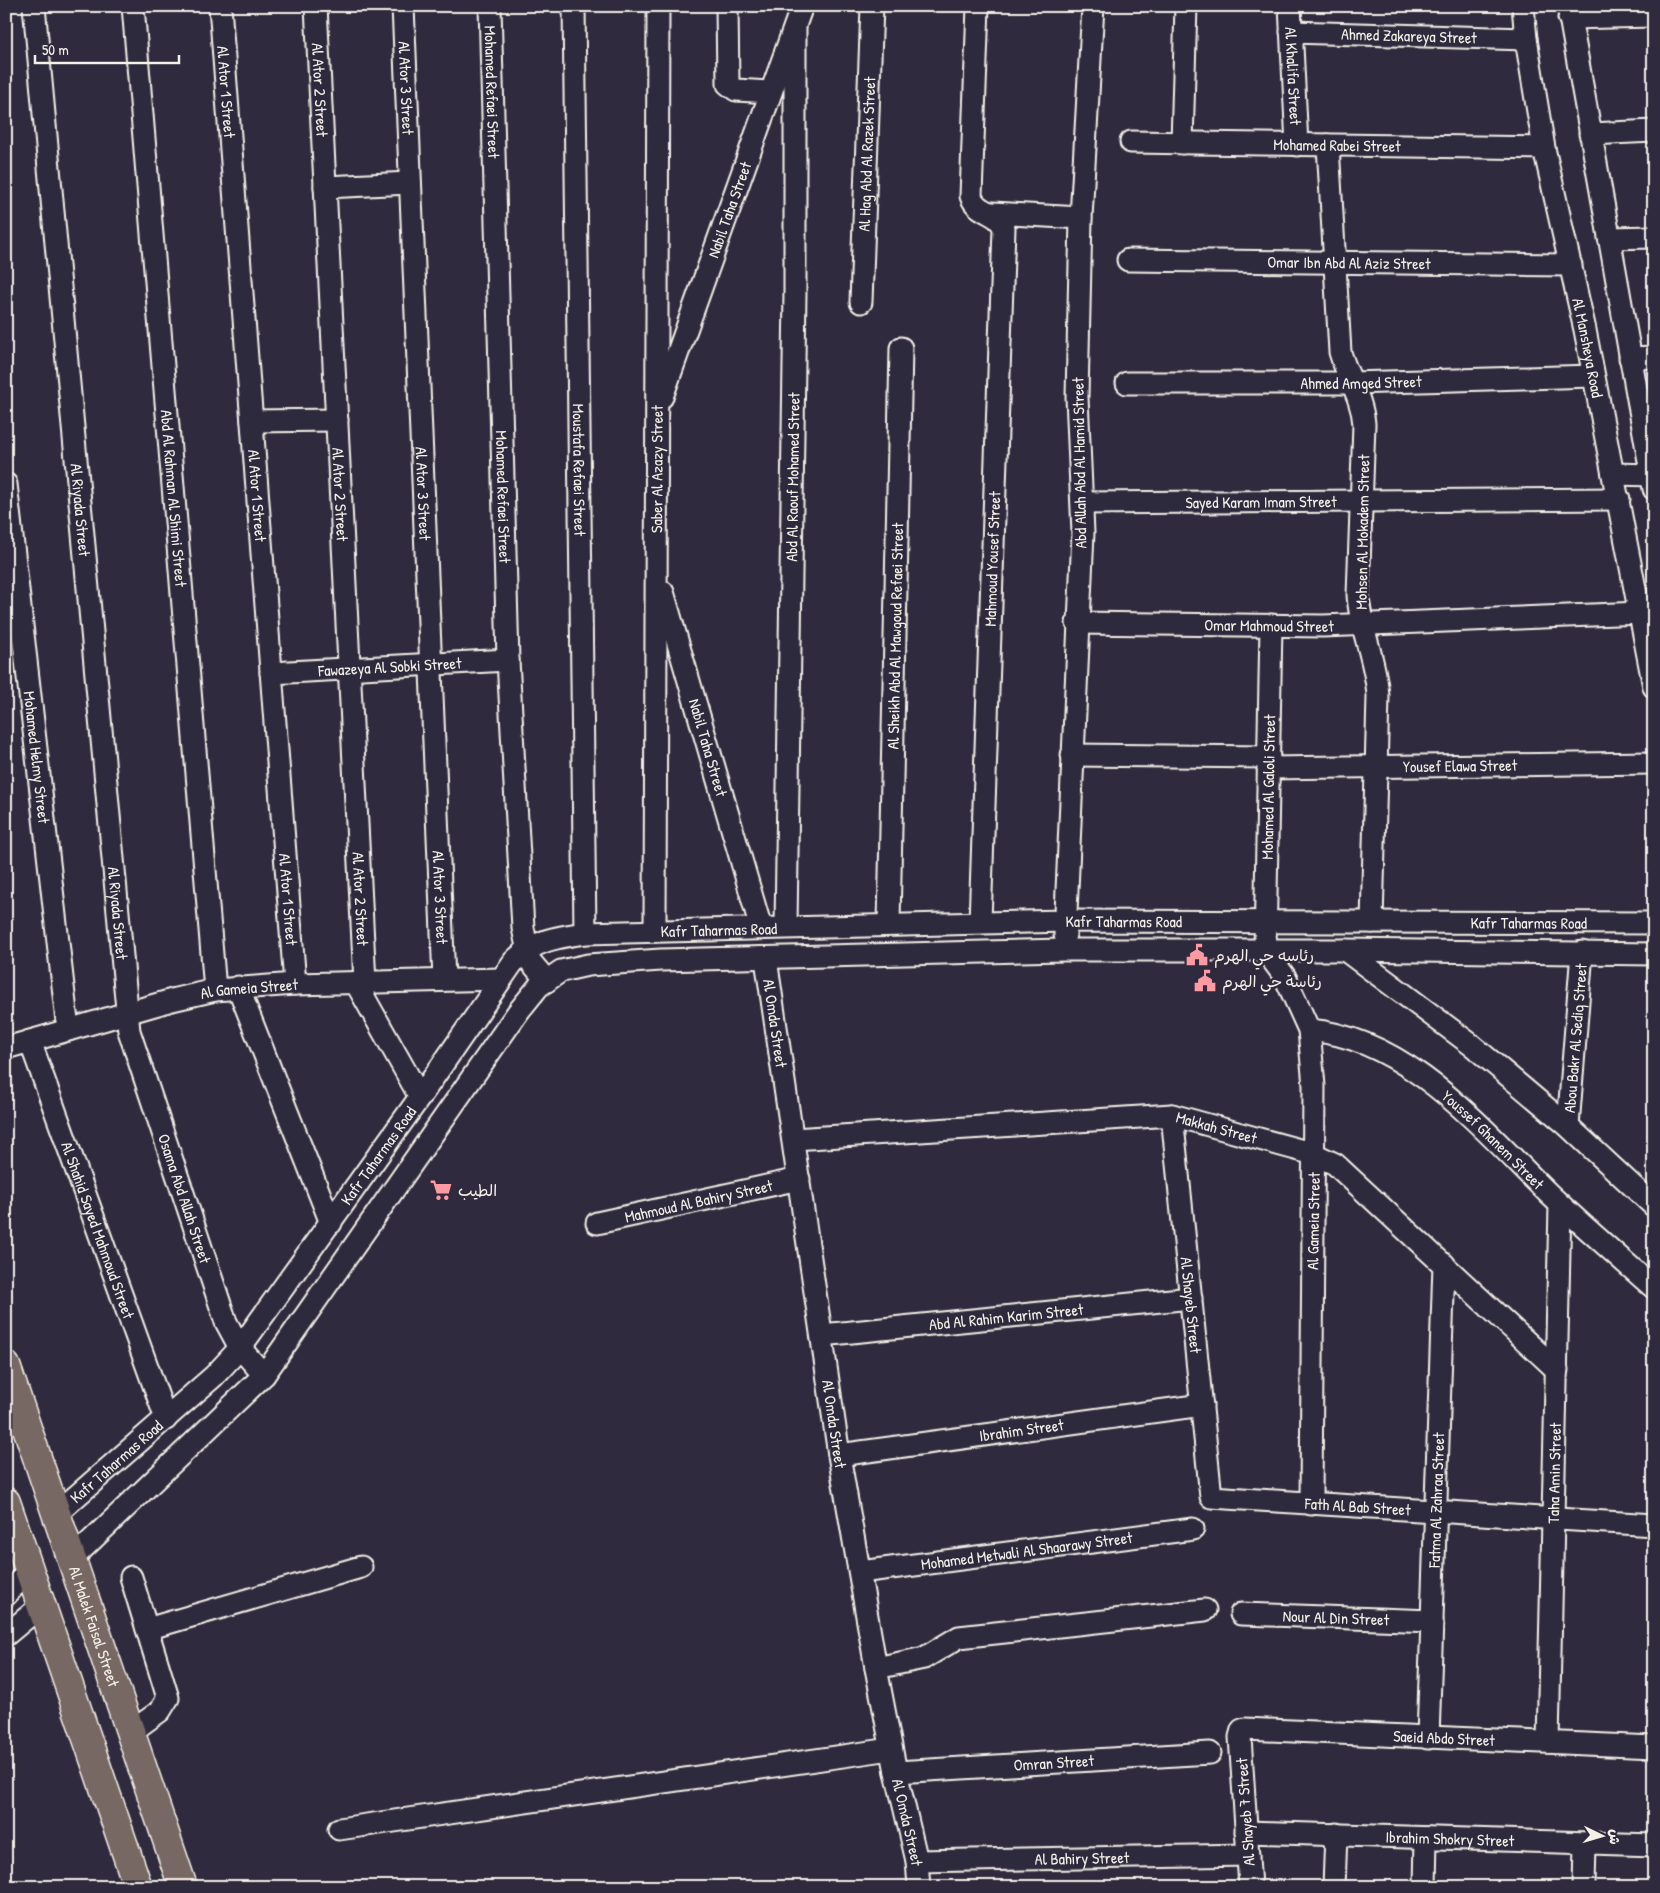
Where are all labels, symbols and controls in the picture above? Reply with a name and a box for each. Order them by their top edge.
street label: Ahmed Zakareya Street [1341,22,1478,49]
street label: Mohamed Refaei Street [480,25,505,159]
street label: Al Khalifa Street [1280,26,1307,126]
scale bar [35,32,179,64]
text: 50 m [42,39,69,60]
street label: Al Ator 3 Street [393,41,419,136]
street label: Al Ator 2 Street [307,42,334,138]
street label: Al Ator 1 Street [212,45,241,139]
street label: Al Hag Abd Al Razek Street [853,76,880,232]
street label: Mohamed Rabei Street [1273,133,1401,157]
street label: Nabil Taha Street [702,158,757,261]
street label: Omar Ibn Abd Al Aziz Street [1267,251,1431,274]
street label: Al Mansheya Road [1567,296,1609,399]
street label: Ahmed Amged Street [1300,370,1422,394]
street label: Abd Allah Abd Al Hamid Street [1066,377,1091,549]
street label: Abd Al Raouf Mohamed Street [780,392,805,562]
street label: Moustafa Refaei Street [568,403,591,537]
street label: Saber Al Azazy Street [645,405,668,533]
street label: Abd Al Rahman Al Shimi Street [156,409,192,588]
street label: Mohamed Refaei Street [491,430,516,564]
street label: Al Ator 3 Street [411,446,437,541]
street label: Al Ator 2 Street [327,447,354,542]
street label: Al Ator 1 Street [243,449,272,543]
street label: Mohsen Al Mokadem Street [1350,454,1374,610]
street label: Al Riyada Street [65,462,96,558]
street label: Sayed Karam Imam Street [1185,490,1337,513]
street label: Mahmoud Yousef Street [979,491,1005,627]
street label: Al Sheikh Abd Al Mawgoud Refaei Street [882,522,908,750]
street label: Omar Mahmoud Street [1204,614,1335,637]
street label: Fawazeya Al Sobki Street [317,652,462,681]
street label: Mohamed Helmy Street [19,690,56,825]
street label: Nabil Taha Street [684,696,733,799]
street label: Mohamed Al Galoli Street [1256,714,1280,860]
street label: Yousef Elawa Street [1403,754,1518,777]
street label: Al Ator 3 Street [428,850,453,945]
street label: Al Ator 2 Street [347,851,374,947]
street label: Al Ator 1 Street [274,853,303,947]
street label: Al Riyada Street [103,866,133,961]
street label: Kafr Taharmas Road [1065,910,1182,932]
street label: Kafr Taharmas Road [1470,911,1587,934]
street label: Kafr Taharmas Road [660,917,777,942]
public building icon: رئاسه حي الهرم [1184,942,1210,968]
place label: رئاسه حي الهرم [1214,944,1314,970]
street label: Abou Bakr Al Sediq Street [1558,962,1592,1114]
public building icon: رئاسة حي الهرم [1192,968,1218,994]
place label: رئاسة حي الهرم [1222,970,1322,996]
street label: Al Gameia Street [198,973,299,1004]
street label: Al Omda Street [758,978,793,1069]
street label: Youssef Ghanem Street [1437,1085,1549,1195]
street label: Kafr Taharmas Road [335,1102,421,1209]
street label: Makkah Street [1174,1106,1260,1149]
street label: Osama Abd Allah Street [153,1131,217,1267]
street label: Al Shahid Sayed Mahmoud Street [56,1139,140,1322]
street label: Al Gameia Street [1301,1171,1325,1270]
street label: Mahmoud Al Bahiry Street [623,1174,775,1228]
supermarket icon: الطيب [428,1177,454,1203]
place label: الطيب [458,1179,497,1201]
street label: Al Shayeb Street [1176,1256,1207,1355]
street label: Abd Al Rahim Karim Street [928,1298,1085,1335]
street label: Al Omda Street [817,1378,852,1470]
street label: Ibrahim Street [978,1413,1065,1447]
street label: Kafr Taharmas Road [65,1415,167,1508]
street label: Taha Amin Street [1542,1422,1566,1524]
street label: Fatma Al Zahraa Street [1423,1432,1449,1569]
street label: Fath Al Bab Street [1303,1492,1412,1521]
street label: Mohamed Metwali Al Shaarawy Street [920,1526,1134,1575]
street label: Al Malek Faisal Street [64,1563,125,1690]
street label: Nour Al Din Street [1282,1605,1390,1630]
street label: Saeid Abdo Street [1393,1725,1496,1751]
street label: Omran Street [1013,1749,1095,1776]
street label: Al Shayeb 7 Street [1230,1757,1260,1867]
street label: Al Omda Street [887,1776,928,1867]
north arrow [1578,1810,1628,1860]
street label: Ibrahim Shokry Street [1385,1825,1515,1852]
text: ش [1605,1829,1626,1846]
street label: Al Bahiry Street [1035,1846,1130,1870]

